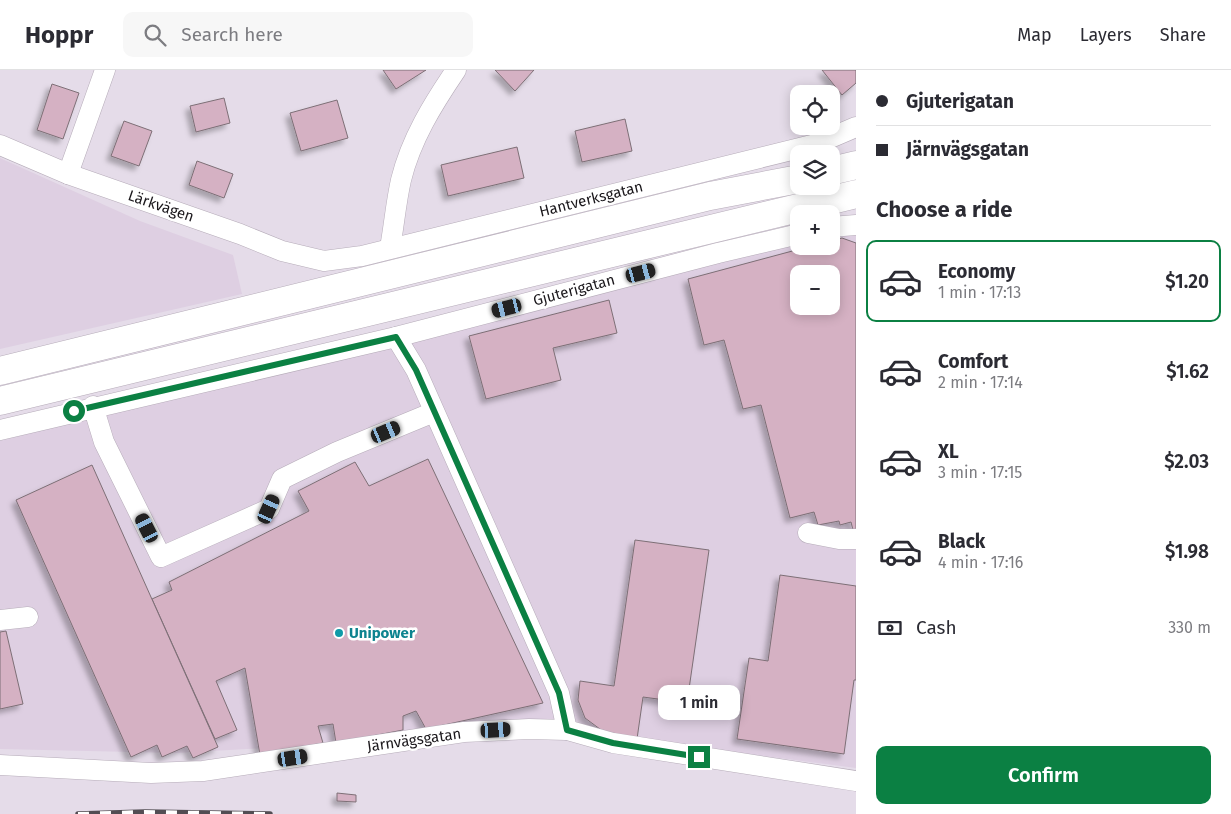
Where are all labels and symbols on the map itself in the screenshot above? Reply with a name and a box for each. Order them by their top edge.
street label: Hantverksgatan [537,177,645,221]
street label: Lärkvägen [126,186,196,226]
car [624,262,657,284]
street label: Gjuterigatan [531,270,617,310]
car [490,297,523,319]
route start [63,400,85,422]
car [369,419,402,445]
car [256,492,281,526]
car [133,511,160,545]
place label: Unipower [349,624,416,642]
marker: Unipower [333,627,345,639]
callout: 1 min [658,684,740,720]
car [480,722,511,738]
street label: Järnvägsgatan [366,724,462,756]
route end [688,746,710,768]
car [277,748,308,768]

